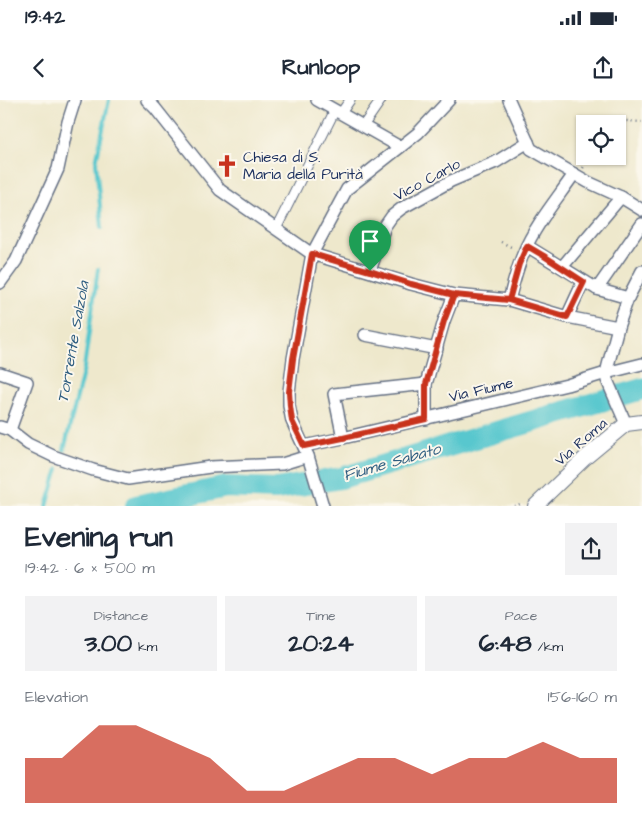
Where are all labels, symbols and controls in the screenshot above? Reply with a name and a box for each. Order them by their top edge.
text: 19:42 [25,4,65,31]
text: Runloop [282,52,360,83]
icon: back [25,54,53,82]
icon: share [589,54,617,82]
map controls [576,115,626,165]
button: locate [576,115,626,165]
place label: Chiesa di S. Maria della Purità [243,147,363,185]
church icon: Chiesa di S. Maria della Purità [214,153,240,179]
street label: Vico Carlo [390,153,465,206]
pin [349,220,391,271]
icon: arrive [356,227,384,255]
water label: Torrente Salzola [51,279,95,405]
street label: Via Fiume [447,372,515,408]
street label: Via Roma [550,413,612,471]
water label: Fiume Sabato [341,437,444,486]
text: Evening run [25,518,173,557]
button: share [565,523,617,575]
text: 19:42 · 6 × 500 m [25,557,155,579]
text: Distance [94,606,148,626]
text: Time [306,606,336,626]
text: Pace [505,606,537,626]
text: 3.00 [85,626,132,661]
text: 20:24 [288,626,354,661]
text: 6:48 [479,626,532,661]
text: km [132,637,157,657]
text: /km [532,637,563,657]
text: Elevation [25,686,88,708]
text: 156–160 m [548,686,617,708]

